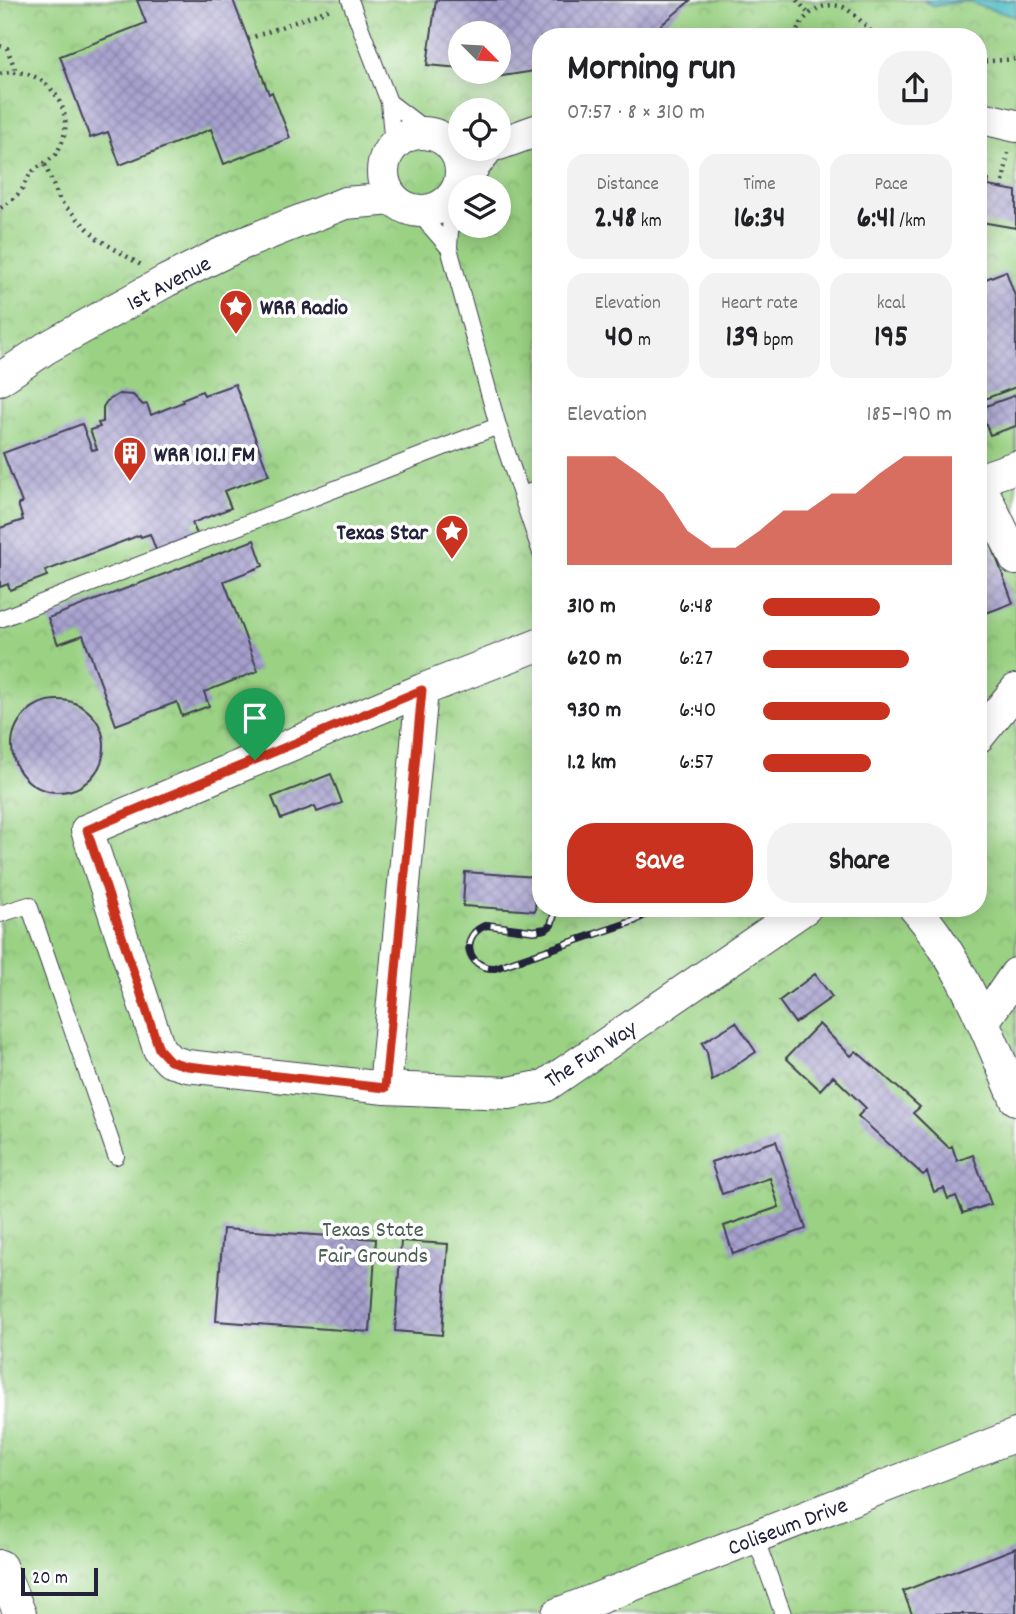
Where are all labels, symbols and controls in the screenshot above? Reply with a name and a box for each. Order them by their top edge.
north arrow [448,21,511,84]
map controls [448,21,511,238]
text: Morning run [567,43,736,98]
button: share [878,51,952,125]
text: 07:57 · 8 × 310 m [567,97,705,130]
button: locate [448,98,511,161]
text: Distance [597,172,659,199]
text: Time [743,172,776,199]
text: Pace [874,172,908,199]
button: layers [448,175,511,238]
text: 2.48 [594,199,637,242]
text: 16:34 [733,199,786,242]
text: 6:41 [857,199,895,242]
text: km [637,209,662,236]
text: /km [895,209,926,236]
street label: 1st Avenue [122,249,218,321]
place icon: WRR Radio [217,287,255,336]
text: Elevation [595,291,661,318]
text: Heart rate [721,291,798,318]
text: kcal [877,291,906,318]
place label: WRR Radio [260,293,348,326]
text: 40 [605,318,634,361]
text: 139 [725,318,759,361]
text: 195 [874,318,908,361]
text: m [634,328,651,355]
text: bpm [759,328,794,355]
text: Elevation [567,399,647,432]
text: 185–190 m [867,399,952,432]
building icon: WRR 101.1 FM [111,434,149,483]
place label: WRR 101.1 FM [154,440,255,473]
place icon: Texas Star [433,512,471,561]
place label: Texas Star [336,518,428,551]
text: 310 m [567,591,616,624]
text: 6:48 [679,591,713,624]
text: 620 m [567,643,622,676]
text: 6:27 [679,643,713,676]
pin [225,688,285,760]
text: 930 m [567,695,621,728]
text: 6:40 [679,695,716,728]
icon: arrive [236,699,274,737]
text: 1.2 km [567,747,616,780]
text: 6:57 [679,747,714,780]
button: Save [567,823,753,903]
button: Share [767,823,952,903]
street label: The Fun Way [539,1013,645,1098]
park label: Texas State Fair Grounds [318,1215,428,1274]
street label: Coliseum Drive [723,1490,853,1566]
scale bar [21,1565,98,1597]
text: 20 m [32,1566,68,1593]

